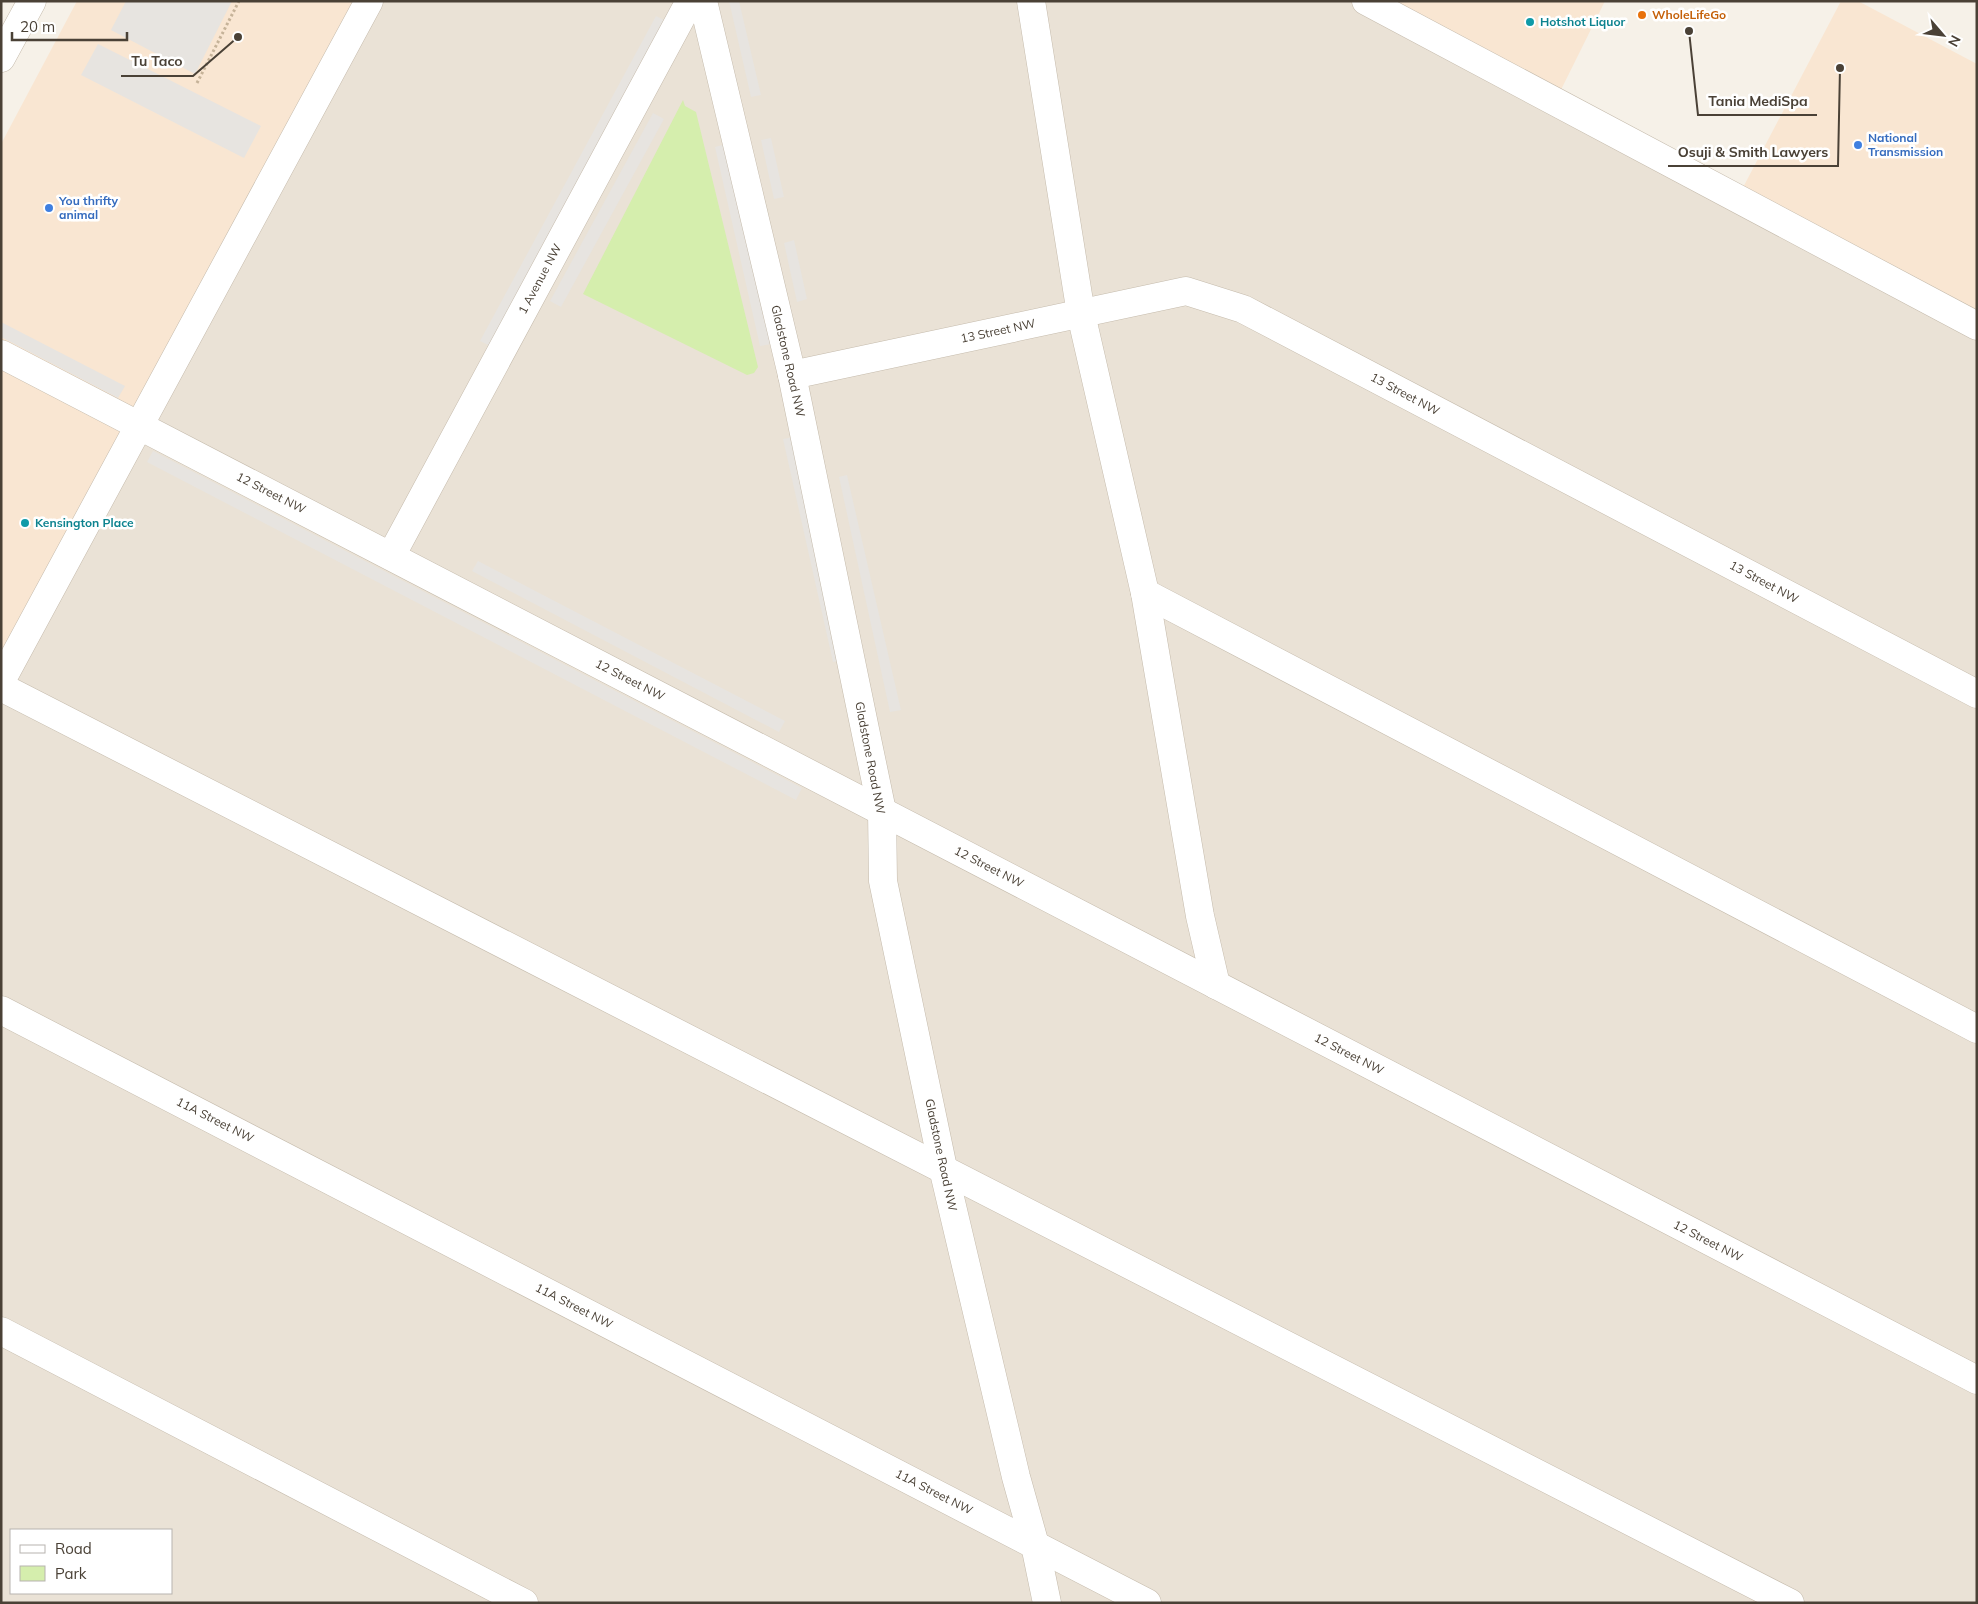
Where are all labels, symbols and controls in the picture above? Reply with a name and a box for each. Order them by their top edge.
place label: WholeLifeGo [1652,7,1726,22]
marker: WholeLifeGo [1636,9,1648,21]
scale bar [12,10,128,42]
north arrow [1918,10,1968,60]
place label: Hotshot Liquor [1540,14,1626,29]
marker: Hotshot Liquor [1524,16,1536,28]
text: 20 m [20,17,55,36]
text: N [1944,32,1965,50]
callout: Tu Taco [121,47,193,76]
text: Tu Taco [131,52,183,70]
callout: Tania MediSpa [1698,86,1817,115]
text: Tania MediSpa [1708,92,1808,110]
place label: National Transmission [1868,130,1943,159]
callout: Osuji & Smith Lawyers [1668,137,1838,166]
marker: National Transmission [1852,139,1864,151]
text: Osuji & Smith Lawyers [1678,143,1828,161]
place label: You thrifty animal [58,193,118,222]
marker: You thrifty animal [43,202,55,214]
street label: 1 Avenue NW [515,241,564,317]
street label: Gladstone Road NW [768,303,809,418]
street label: 13 Street NW [959,315,1037,346]
street label: 13 Street NW [1368,369,1442,418]
street label: 12 Street NW [234,469,309,517]
place label: Kensington Place [35,515,134,530]
marker: Kensington Place [19,517,31,529]
street label: 13 Street NW [1727,557,1801,606]
street label: 12 Street NW [593,656,668,704]
street label: Gladstone Road NW [852,700,889,816]
street label: 12 Street NW [952,843,1027,891]
street label: 12 Street NW [1312,1030,1387,1078]
street label: 11A Street NW [174,1094,256,1146]
street label: Gladstone Road NW [922,1097,961,1212]
street label: 12 Street NW [1671,1217,1746,1265]
street label: 11A Street NW [533,1280,615,1332]
street label: 11A Street NW [893,1466,975,1518]
legend [10,1529,172,1594]
text: Road [55,1539,92,1558]
text: Park [55,1564,87,1583]

